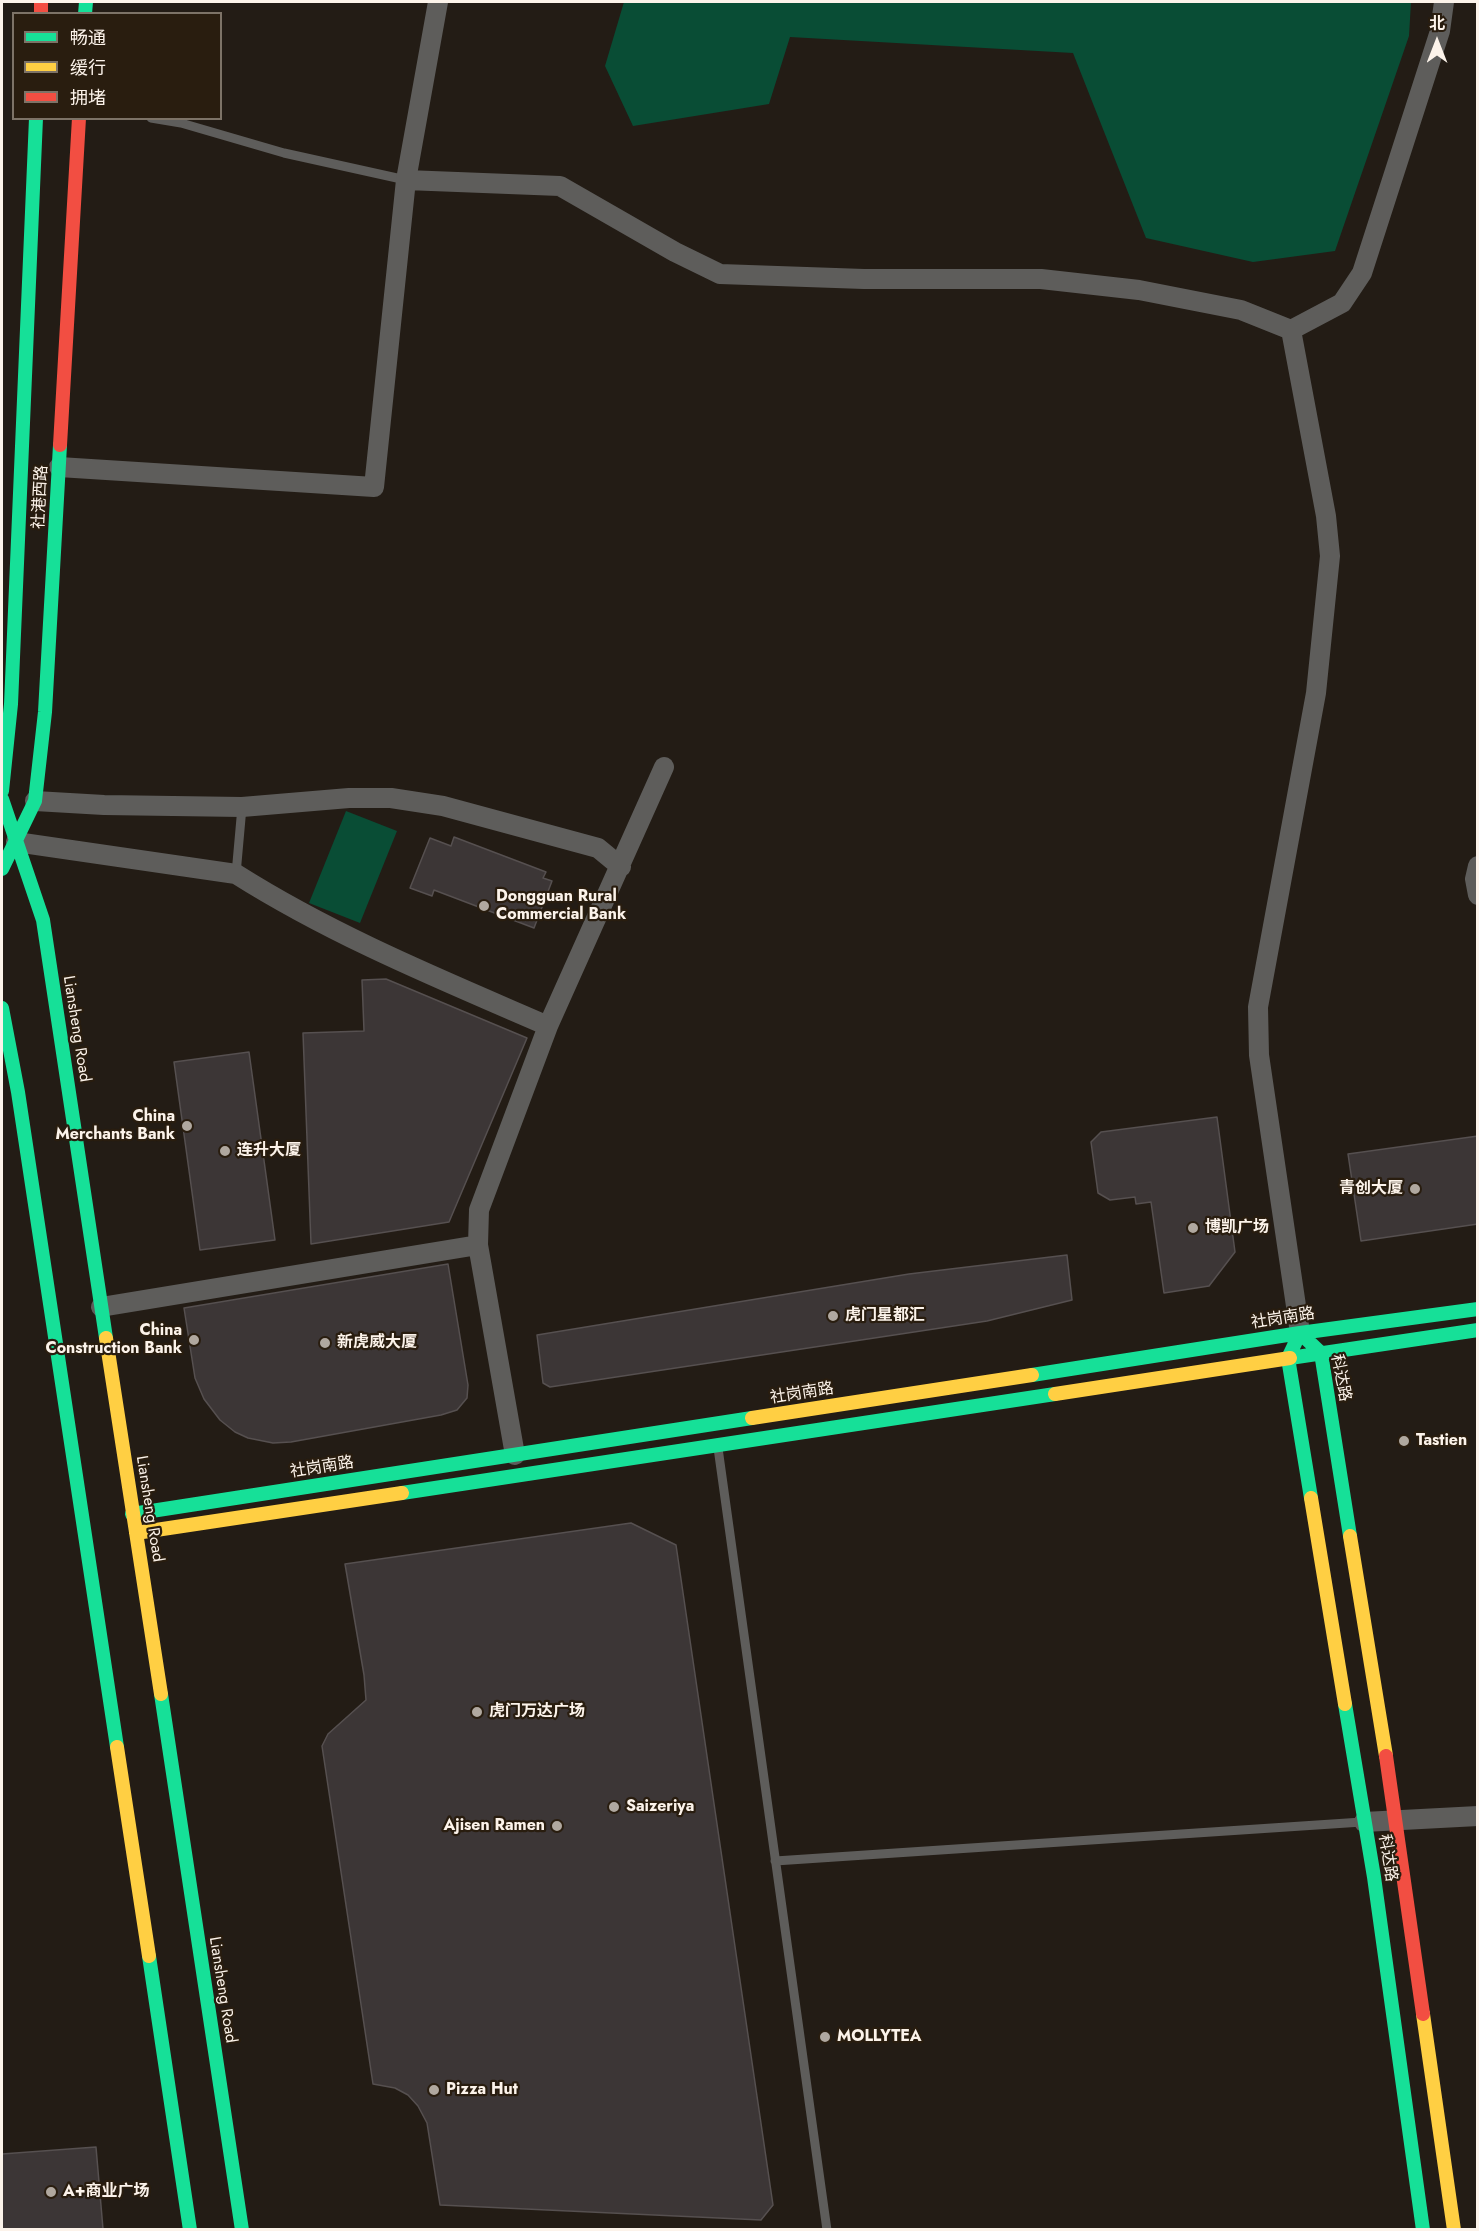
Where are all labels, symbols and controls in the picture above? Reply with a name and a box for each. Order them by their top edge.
legend [12,12,222,120]
north arrow [1407,12,1467,72]
text: 北 [1429,12,1445,35]
text: 畅通 [70,25,106,51]
text: 缓行 [70,55,106,81]
text: 拥堵 [70,85,106,111]
street label: 社港西路 [30,465,52,529]
place label: Dongguan Rural Commercial Bank [496,887,626,925]
marker: Dongguan Rural Commercial Bank [477,899,491,913]
street label: Liansheng Road [58,974,94,1084]
place label: China Merchants Bank [56,1107,175,1145]
marker: China Merchants Bank [180,1119,194,1133]
place label: 连升大厦 [237,1141,301,1161]
marker: 连升大厦 [218,1144,232,1158]
place label: 青创大厦 [1339,1179,1403,1199]
marker: 青创大厦 [1408,1182,1422,1196]
place label: 博凯广场 [1205,1218,1269,1238]
marker: 博凯广场 [1186,1221,1200,1235]
street label: 社岗南路 [1250,1305,1316,1333]
place label: 虎门星都汇 [845,1306,925,1326]
marker: 虎门星都汇 [826,1309,840,1323]
place label: China Construction Bank [45,1321,182,1359]
marker: China Construction Bank [187,1333,201,1347]
place label: 新虎威大厦 [337,1333,417,1353]
marker: 新虎威大厦 [318,1336,332,1350]
street label: 科达路 [1326,1353,1354,1403]
street label: 社岗南路 [769,1380,835,1408]
place label: Tastien [1416,1431,1467,1451]
marker: Tastien [1397,1434,1411,1448]
street label: Liansheng Road [131,1454,167,1564]
street label: 社岗南路 [289,1454,355,1482]
place label: 虎门万达广场 [489,1702,585,1722]
marker: 虎门万达广场 [470,1705,484,1719]
place label: Saizeriya [626,1797,694,1817]
marker: Saizeriya [607,1800,621,1814]
place label: Ajisen Ramen [444,1816,545,1836]
marker: Ajisen Ramen [550,1819,564,1833]
street label: 科达路 [1374,1833,1400,1883]
street label: Liansheng Road [204,1935,240,2045]
place label: MOLLYTEA [837,2027,922,2047]
marker: MOLLYTEA [818,2030,832,2044]
place label: Pizza Hut [446,2080,518,2100]
marker: Pizza Hut [427,2083,441,2097]
place label: A+商业广场 [63,2182,150,2202]
marker: A+商业广场 [44,2185,58,2199]

